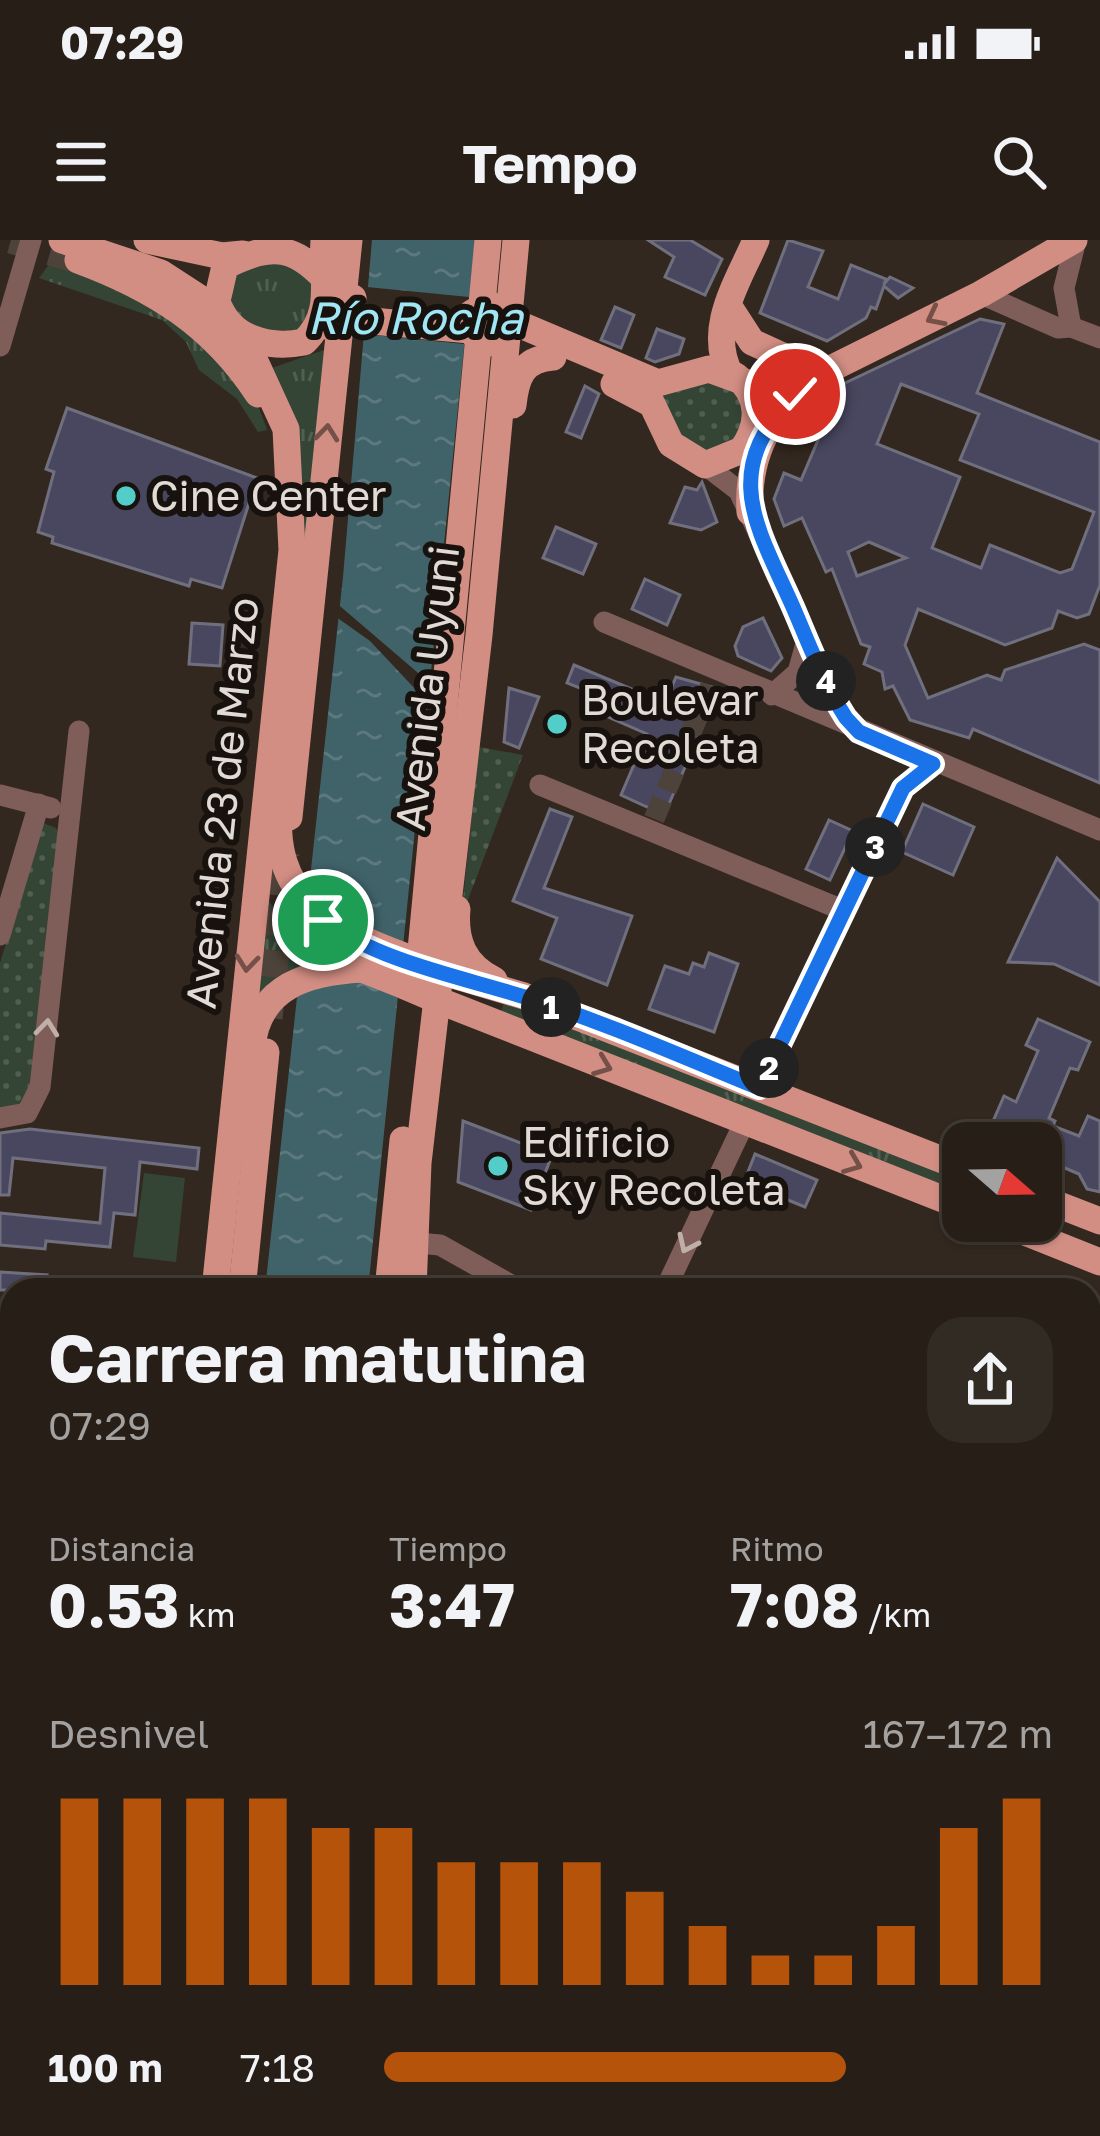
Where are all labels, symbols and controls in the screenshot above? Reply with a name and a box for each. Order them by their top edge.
text: 07:29 [60,15,184,69]
icon: menu [48,129,114,195]
icon: search [986,129,1052,195]
text: Tempo [462,130,638,195]
water label: Río Rocha [307,290,524,344]
one-way arrow [925,303,947,326]
pin [744,343,846,445]
icon: check [762,361,828,427]
one-way arrow [314,423,340,442]
place label: Cine Center [150,470,386,520]
marker: Cine Center [113,483,139,509]
street label: Avenida Uyuni [384,543,468,833]
street label: Avenida 23 de Marzo [175,595,267,1011]
pin: 4 [796,651,856,711]
text: 4 [816,661,836,700]
place label: Boulevar Recoleta [581,674,760,772]
marker: Boulevar Recoleta [544,711,570,737]
pin: 3 [845,817,905,877]
text: 3 [865,827,885,866]
pin [272,869,374,971]
icon: arrive [290,887,356,953]
one-way arrow [235,954,260,973]
pin: 1 [521,977,581,1037]
text: 1 [543,987,560,1026]
one-way arrow [33,1019,59,1038]
pin: 2 [739,1038,799,1098]
text: 2 [759,1048,779,1087]
one-way arrow [591,1052,612,1076]
place label: Edificio Sky Recoleta [522,1116,786,1214]
north arrow [942,1122,1062,1242]
map controls [942,1122,1062,1242]
one-way arrow [842,1150,863,1174]
marker: Edificio Sky Recoleta [485,1153,511,1179]
one-way arrow [678,1232,701,1253]
text: Carrera matutina [48,1317,587,1397]
button: share [927,1317,1053,1443]
text: 07:29 [48,1402,151,1449]
text: Distancia [48,1529,195,1568]
text: Tiempo [389,1529,507,1568]
text: Ritmo [730,1529,824,1568]
text: 0.53 [48,1568,179,1640]
text: 3:47 [389,1568,515,1640]
text: 7:08 [730,1568,859,1640]
text: km [179,1595,236,1634]
text: /km [859,1595,931,1634]
text: Desnivel [48,1710,209,1757]
text: 167–172 m [863,1710,1053,1757]
text: 100 m [48,2044,163,2091]
text: 7:18 [240,2044,315,2091]

